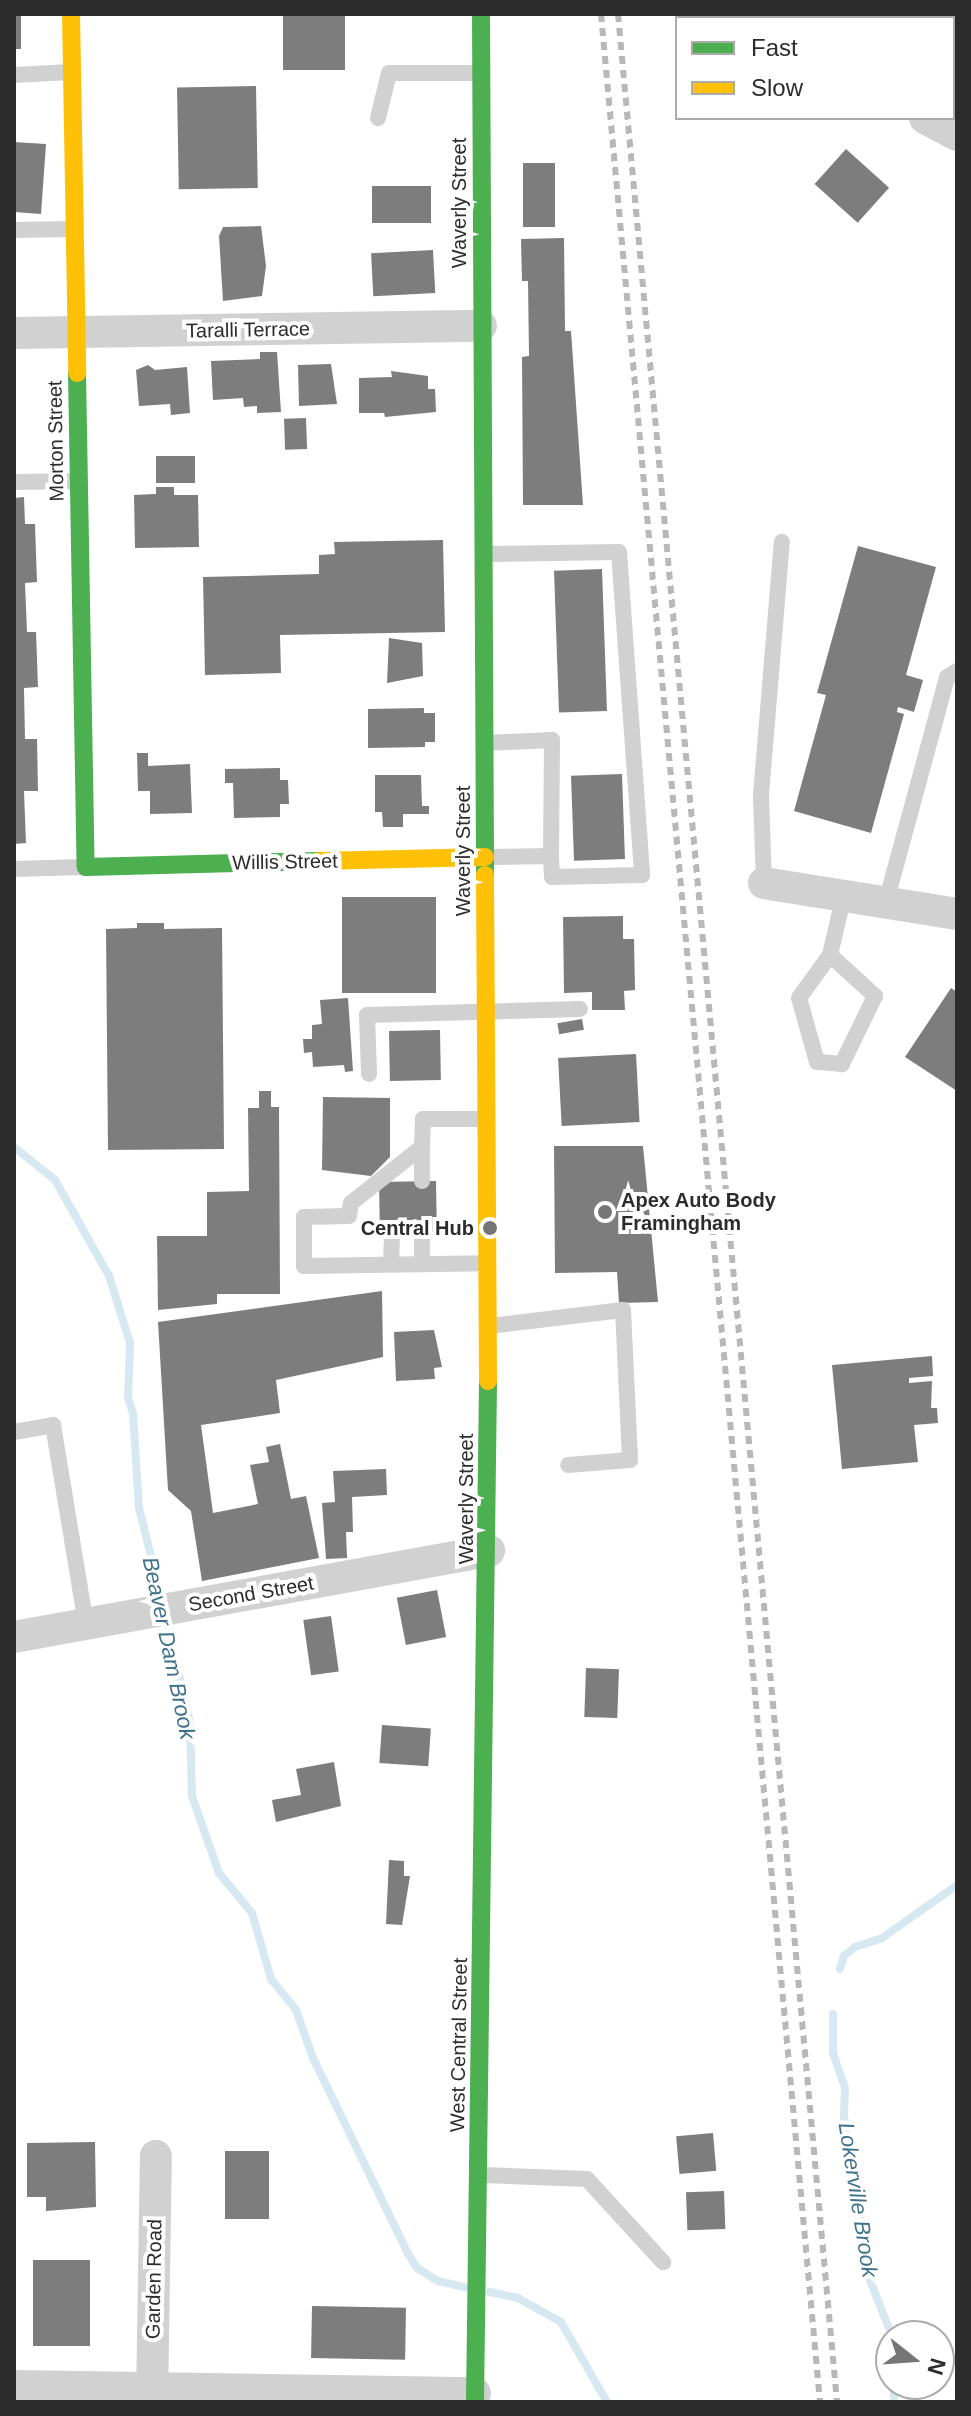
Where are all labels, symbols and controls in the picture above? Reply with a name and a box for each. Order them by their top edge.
legend [675,16,955,120]
text: Fast [751,34,798,61]
text: Slow [751,74,803,101]
street label: Waverly Street [447,138,471,268]
street label: Taralli Terrace [186,317,310,343]
street label: Morton Street [43,380,69,502]
street label: Waverly Street [451,786,475,916]
street label: Willis Street [232,849,338,875]
place label: Apex Auto Body Framingham [621,1188,777,1235]
marker: Apex Auto Body Framingham [596,1203,614,1221]
place label: Central Hub [361,1216,474,1240]
marker: Central Hub [481,1219,499,1237]
street label: Waverly Street [454,1434,478,1564]
water label: Beaver Dam Brook [137,1554,201,1742]
street label: Second Street [187,1571,315,1617]
street label: West Central Street [445,1958,473,2132]
water label: Lokerville Brook [833,2121,883,2279]
street label: Garden Road [141,2219,167,2339]
north arrow [875,2320,955,2400]
text: N [922,2355,951,2378]

